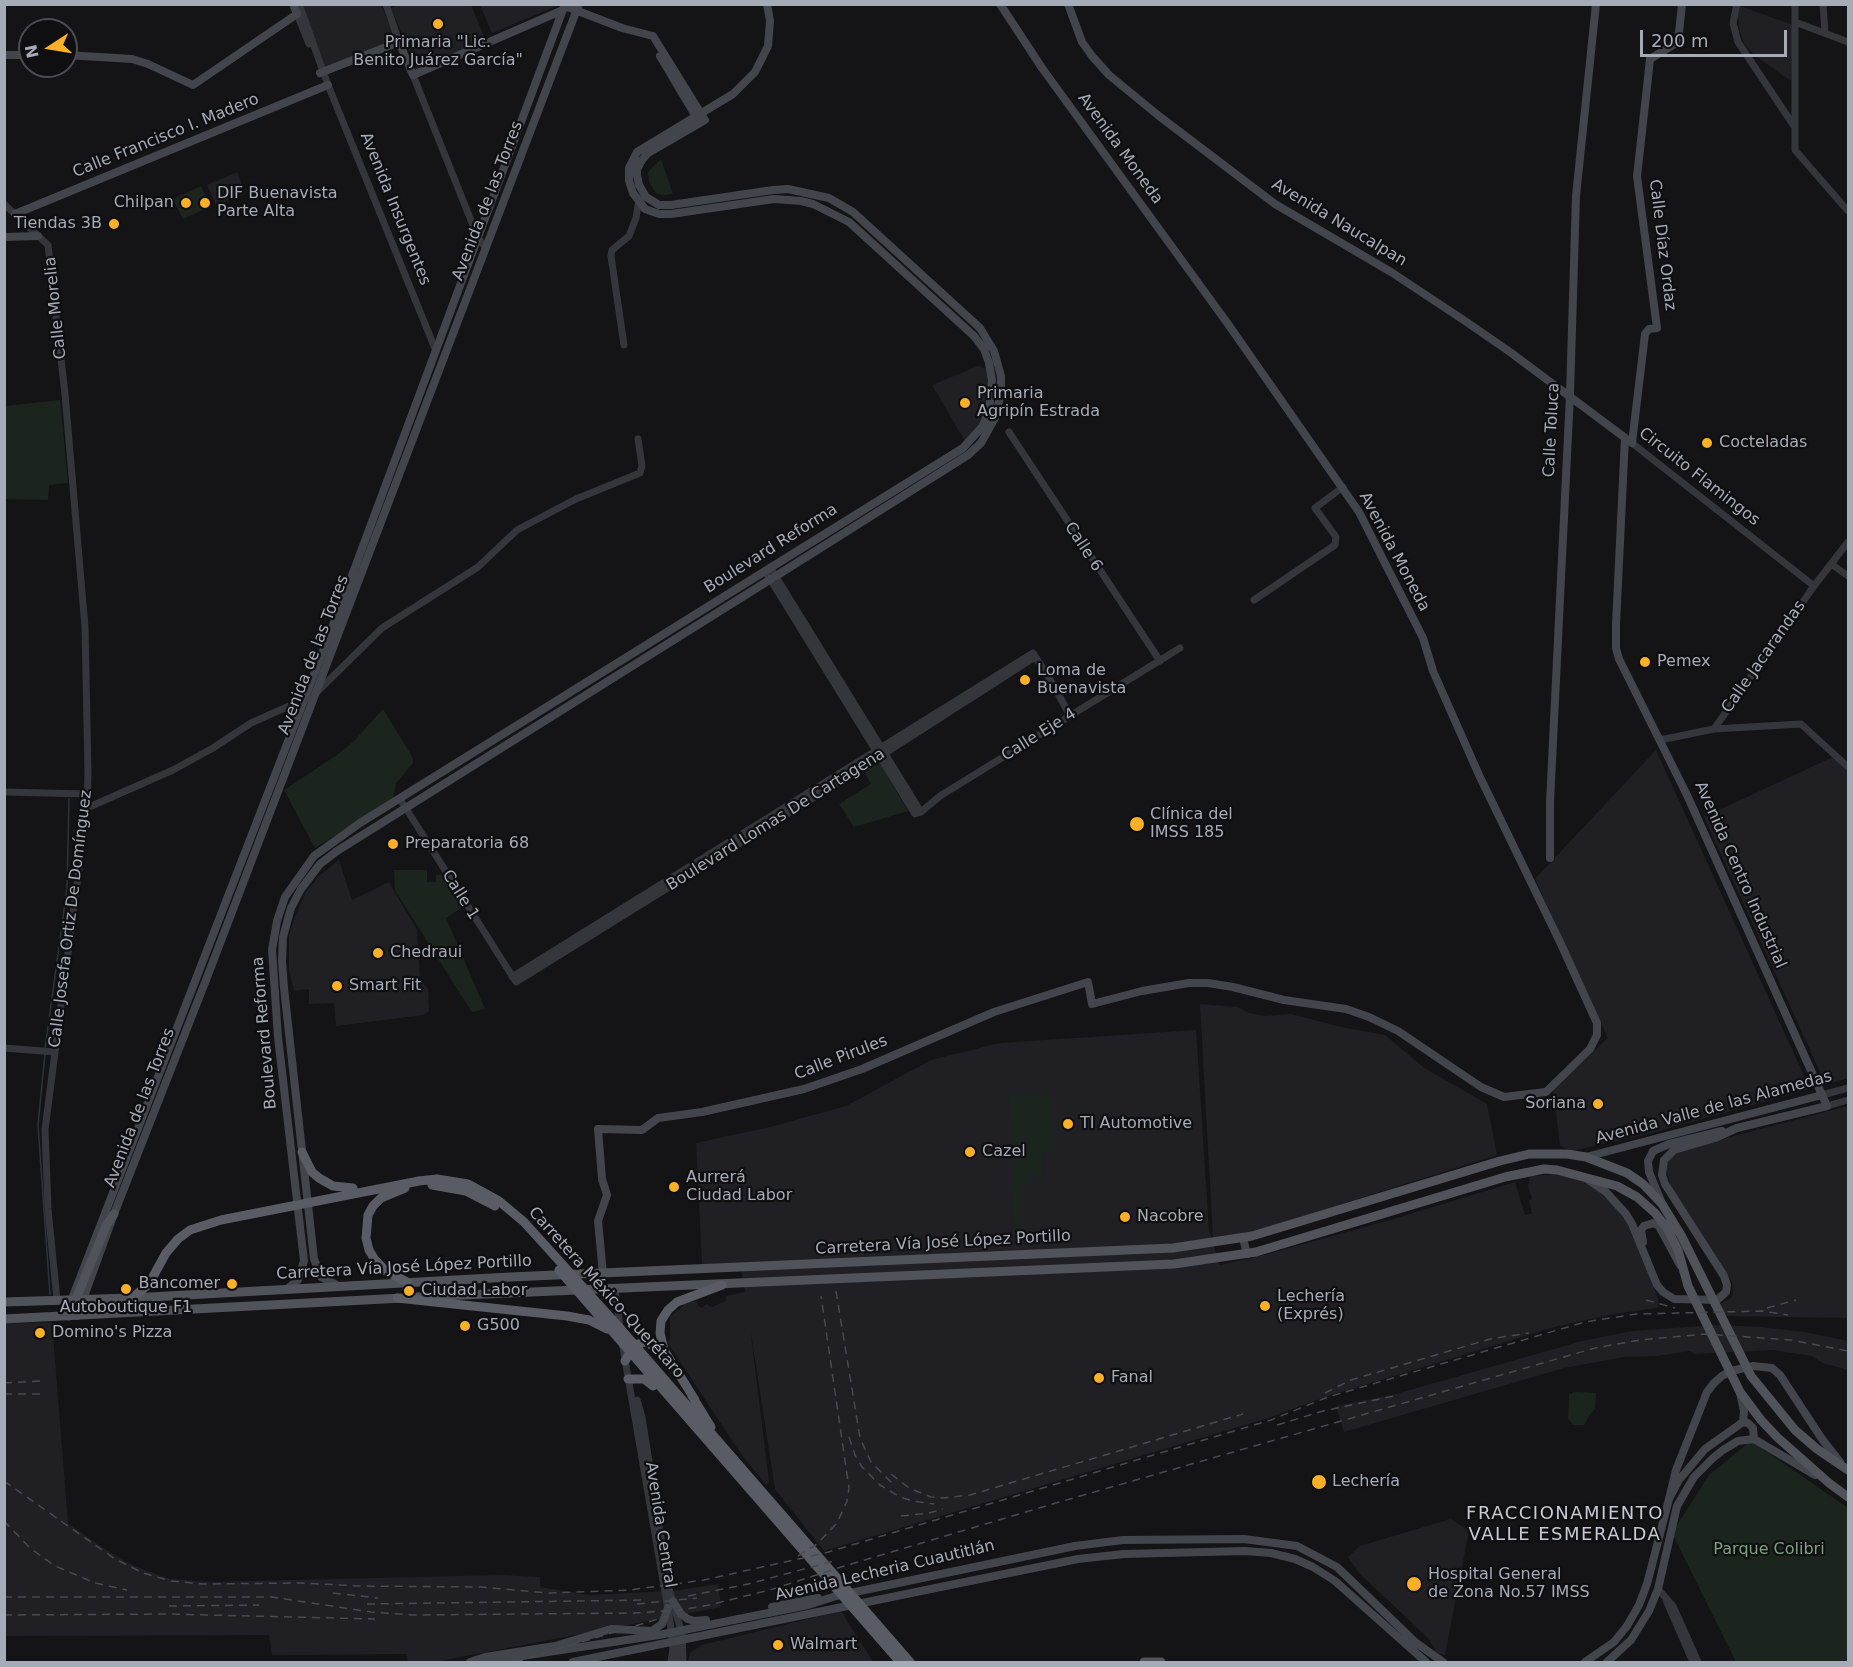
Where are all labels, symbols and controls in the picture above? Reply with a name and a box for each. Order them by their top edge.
marker: Primaria "Lic. Benito Juárez García" [431,17,445,31]
north arrow [18,18,78,78]
scale bar [1643,18,1790,56]
text: 200 m [1651,30,1709,51]
place label: Primaria "Lic. Benito Juárez García" [353,33,523,71]
text: N [21,43,43,60]
street label: Calle Francisco I. Madero [70,90,262,182]
street label: Avenida Moneda [1073,90,1167,208]
street label: Avenida de las Torres [449,119,527,283]
street label: Avenida Insurgentes [356,130,434,288]
street label: Avenida Naucalpan [1268,175,1410,271]
street label: Calle Díaz Ordaz [1644,178,1680,312]
place label: DIF Buenavista Parte Alta [217,184,338,222]
place label: Chilpan [114,193,174,213]
marker: Chilpan [179,196,193,210]
marker: DIF Buenavista Parte Alta [198,196,212,210]
place label: Tiendas 3B [14,214,102,234]
marker: Tiendas 3B [107,217,121,231]
street label: Calle Morelia [41,256,71,360]
street label: Calle Toluca [1540,382,1564,478]
place label: Primaria Agripín Estrada [977,384,1100,422]
marker: Primaria Agripín Estrada [958,396,972,410]
street label: Circuito Flamingos [1635,424,1763,530]
place label: Cocteladas [1719,433,1807,453]
marker: Cocteladas [1700,436,1714,450]
street label: Avenida Moneda [1354,489,1434,615]
street label: Boulevard Reforma [701,500,841,598]
street label: Calle 6 [1060,519,1106,575]
street label: Avenida de las Torres [275,573,353,737]
street label: Calle Jacarandas [1718,597,1810,717]
place label: Pemex [1657,652,1711,672]
marker: Pemex [1638,655,1652,669]
place label: Loma de Buenavista [1037,661,1126,699]
marker: Loma de Buenavista [1018,673,1032,687]
street label: Calle Eje 4 [998,704,1080,766]
street label: Boulevard Lomas De Cartagena [663,745,889,895]
street label: Avenida Centro Industrial [1690,779,1790,971]
street label: Calle Josefa Ortiz De Domínguez [46,789,96,1049]
place label: Clínica del IMSS 185 [1150,805,1233,843]
marker: Clínica del IMSS 185 [1128,815,1146,833]
place label: Preparatoria 68 [405,834,529,854]
marker: Preparatoria 68 [386,837,400,851]
street label: Calle 1 [437,867,483,923]
place label: Chedraui [390,943,462,963]
marker: Chedraui [371,946,385,960]
street label: Boulevard Reforma [249,956,281,1110]
place label: Smart Fit [349,976,421,996]
marker: Smart Fit [330,979,344,993]
street label: Avenida de las Torres [101,1026,179,1190]
street label: Calle Pirules [792,1031,890,1085]
street label: Avenida Valle de las Alamedas [1594,1067,1834,1149]
place label: Soriana [1525,1094,1586,1114]
marker: Soriana [1591,1097,1605,1111]
place label: TI Automotive [1080,1114,1192,1134]
marker: TI Automotive [1061,1117,1075,1131]
place label: Cazel [982,1142,1026,1162]
marker: Cazel [963,1145,977,1159]
place label: Aurrerá Ciudad Labor [686,1168,792,1206]
marker: Aurrerá Ciudad Labor [667,1180,681,1194]
street label: Carretera México-Querétaro [524,1203,688,1383]
place label: Nacobre [1137,1207,1204,1227]
marker: Nacobre [1118,1210,1132,1224]
street label: Carretera Vía José López Portillo [815,1227,1071,1259]
street label: Carretera Vía José López Portillo [276,1252,532,1284]
place label: Bancomer [138,1274,220,1294]
marker: Bancomer [225,1277,239,1291]
place label: Ciudad Labor [421,1281,527,1301]
marker: Autoboutique F1 [119,1282,133,1296]
marker: Ciudad Labor [402,1284,416,1298]
place label: Lechería (Exprés) [1277,1287,1345,1325]
place label: Autoboutique F1 [60,1298,192,1318]
marker: Lechería (Exprés) [1258,1299,1272,1313]
place label: G500 [477,1316,520,1336]
marker: G500 [458,1319,472,1333]
place label: Domino's Pizza [52,1323,172,1343]
marker: Domino's Pizza [33,1326,47,1340]
place label: Fanal [1111,1368,1153,1388]
marker: Fanal [1092,1371,1106,1385]
street label: Avenida Central [641,1461,679,1589]
place label: Lechería [1332,1472,1400,1492]
marker: Lechería [1310,1473,1328,1491]
district label: FRACCIONAMIENTO VALLE ESMERALDA [1466,1503,1664,1546]
street label: Avenida Lecheria Cuautitlán [773,1536,997,1606]
park label: Parque Colibri [1713,1540,1825,1560]
place label: Hospital General de Zona No.57 IMSS [1428,1565,1590,1603]
marker: Hospital General de Zona No.57 IMSS [1405,1575,1423,1593]
place label: Walmart [790,1635,857,1655]
marker: Walmart [771,1638,785,1652]

